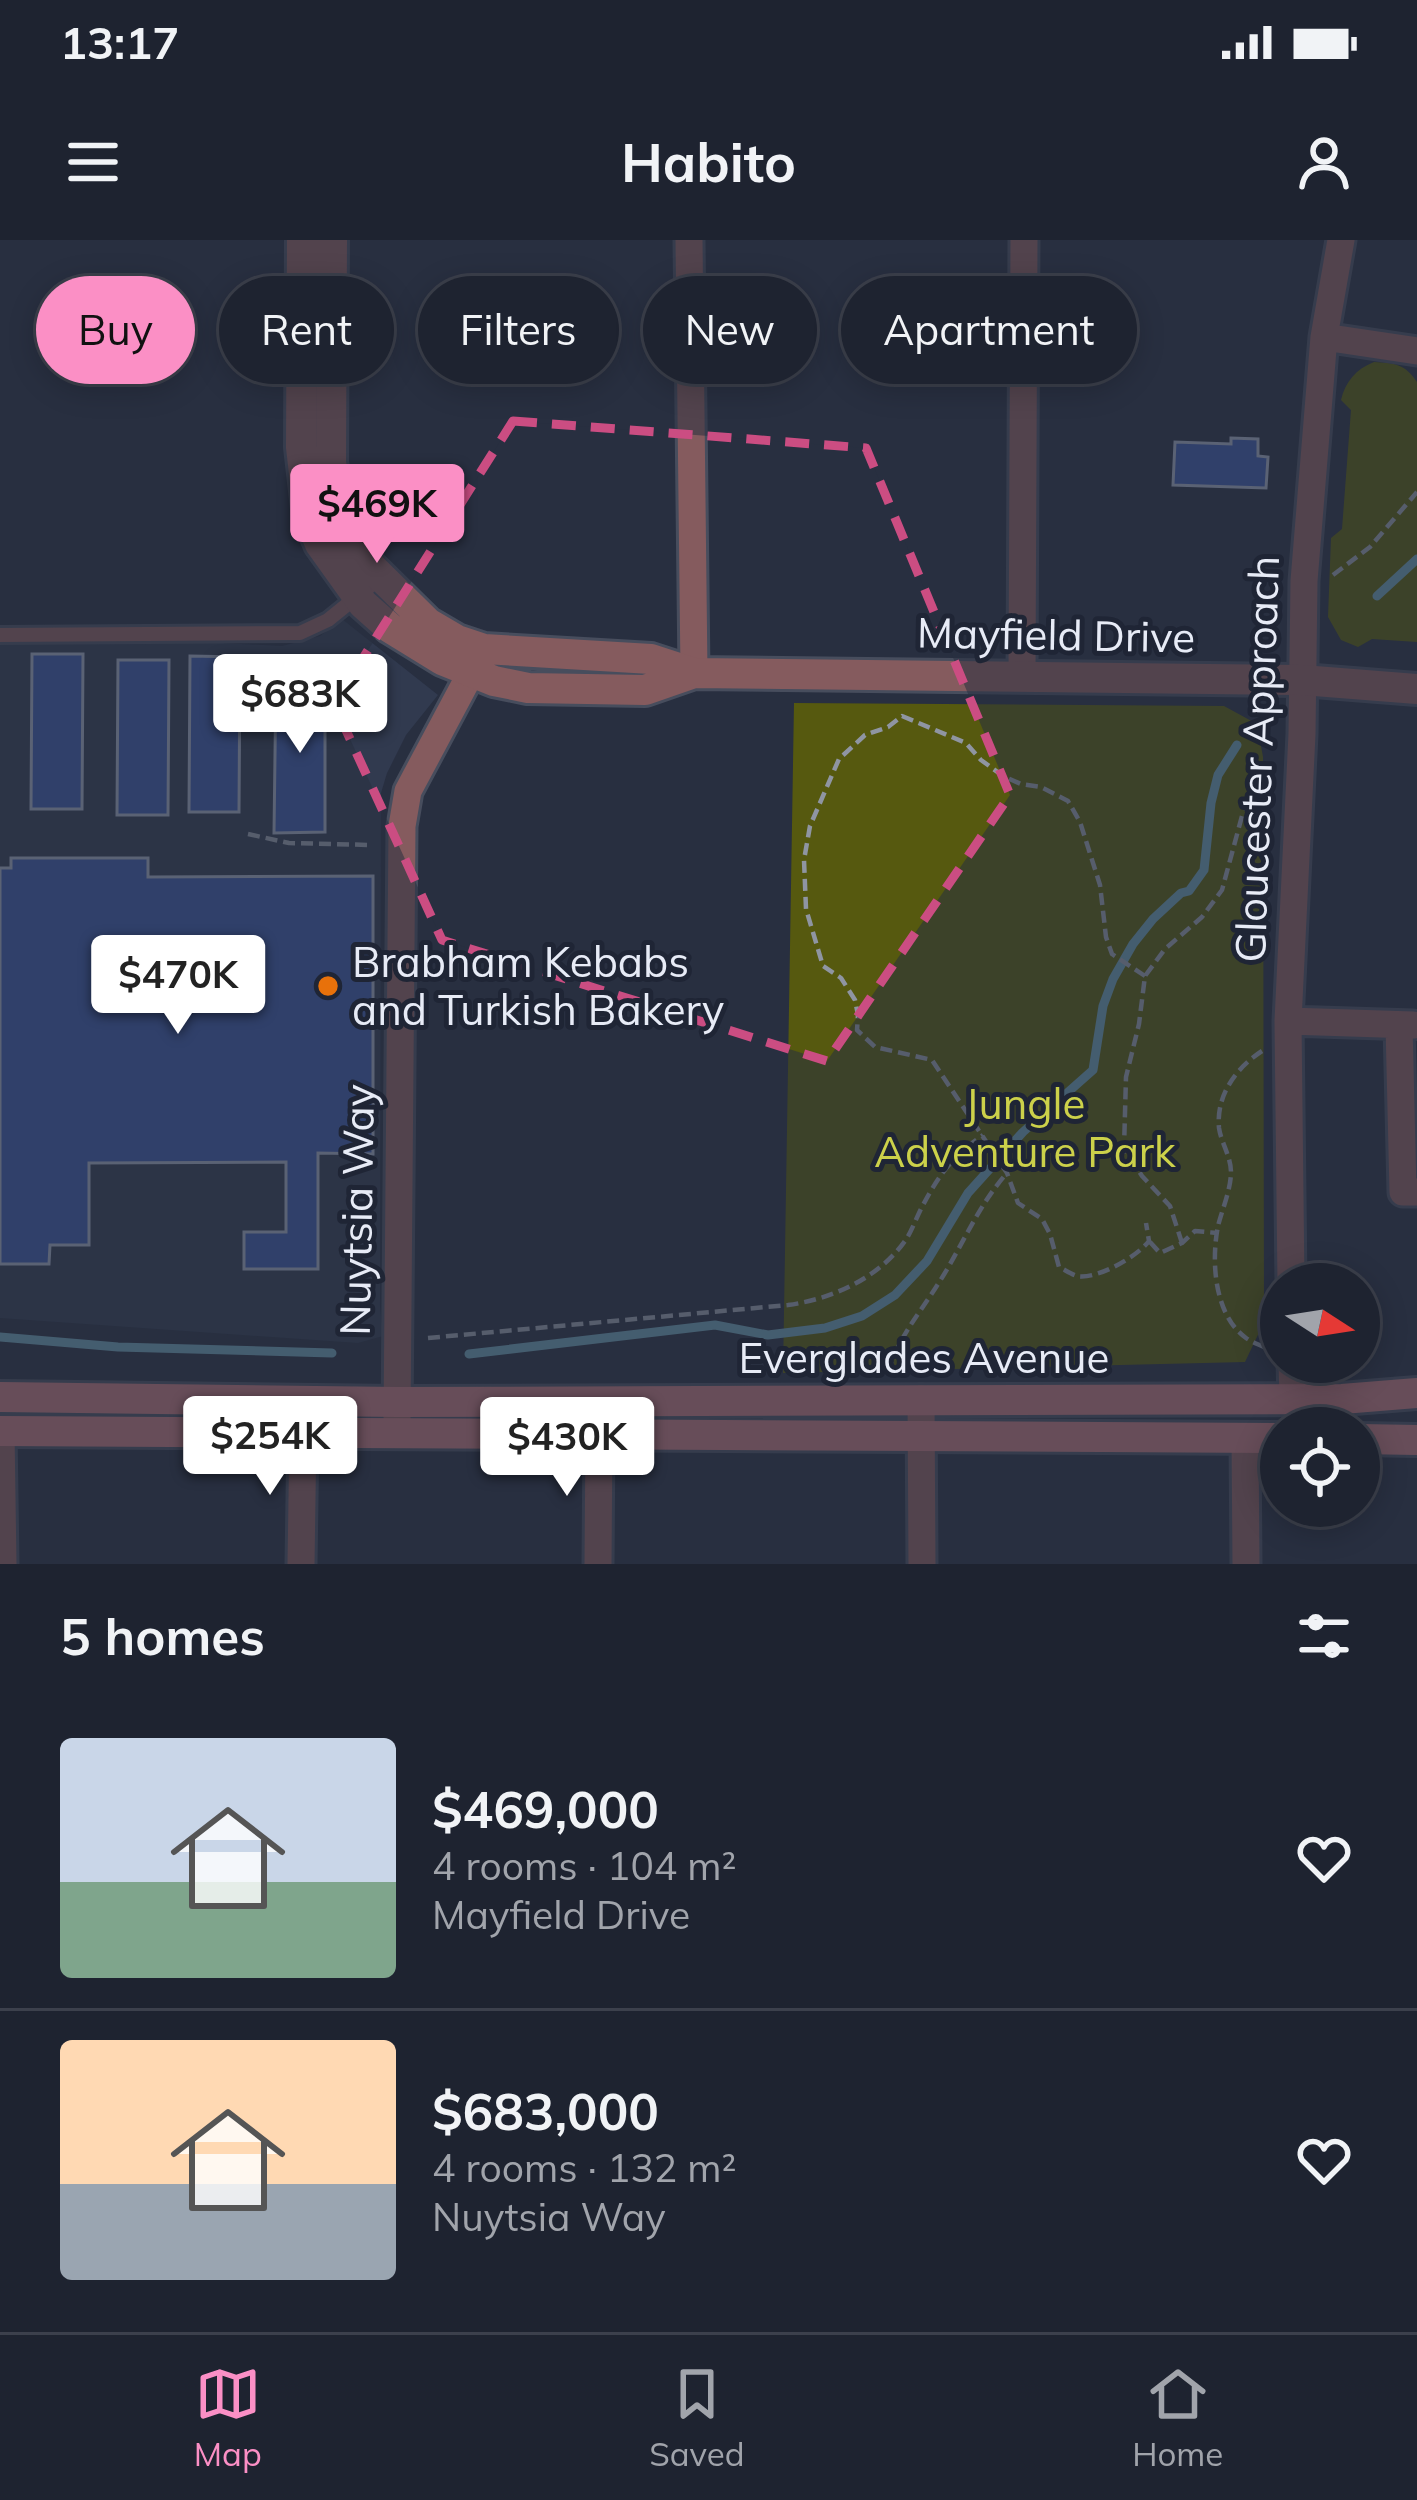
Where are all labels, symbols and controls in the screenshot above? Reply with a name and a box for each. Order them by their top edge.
text: 13:17 [60,14,179,70]
text: Habito [621,128,796,196]
icon: menu [60,129,126,195]
icon: person [1291,129,1357,195]
chip: Buy [36,276,195,384]
chip: Rent [219,276,394,384]
chip: Filters [418,276,619,384]
chip: New [643,276,817,384]
chip: Apartment [841,276,1137,384]
pin: $469K [293,464,461,566]
text: $469K [317,478,437,527]
street label: Gloucester Approach [1223,555,1290,963]
street label: Mayfield Drive [916,606,1196,663]
pin: $683K [216,654,384,756]
text: $683K [240,668,360,717]
pin: $470K [94,935,262,1037]
place label: Brabham Kebabs and Turkish Bakery [352,935,724,1036]
text: $470K [118,949,238,998]
marker: Brabham Kebabs and Turkish Bakery [315,973,341,999]
park label: Jungle Adventure Park [874,1077,1176,1178]
street label: Nuytsia Way [328,1084,385,1336]
north arrow [1260,1263,1380,1383]
map controls [1260,1263,1380,1527]
street label: Everglades Avenue [739,1331,1109,1384]
pin: $254K [186,1396,354,1498]
pin: $430K [483,1397,651,1499]
button: locate [1260,1407,1380,1527]
text: $254K [210,1410,330,1459]
text: $430K [507,1411,627,1460]
icon: filters [1291,1603,1357,1669]
text: 5 homes [60,1604,265,1668]
text: $469,000 [432,1777,659,1841]
icon: home [156,1786,300,1930]
icon: heart [1291,1825,1357,1891]
text: 4 rooms · 104 m² [432,1841,736,1890]
text: Mayfield Drive [432,1890,690,1939]
text: $683,000 [432,2079,659,2143]
icon: home [156,2088,300,2232]
icon: heart [1291,2127,1357,2193]
text: 4 rooms · 132 m² [432,2143,736,2192]
text: Nuytsia Way [432,2192,666,2241]
tab: Map [194,2361,262,2474]
tab: Saved [649,2361,745,2474]
tab: Home [1132,2361,1223,2474]

